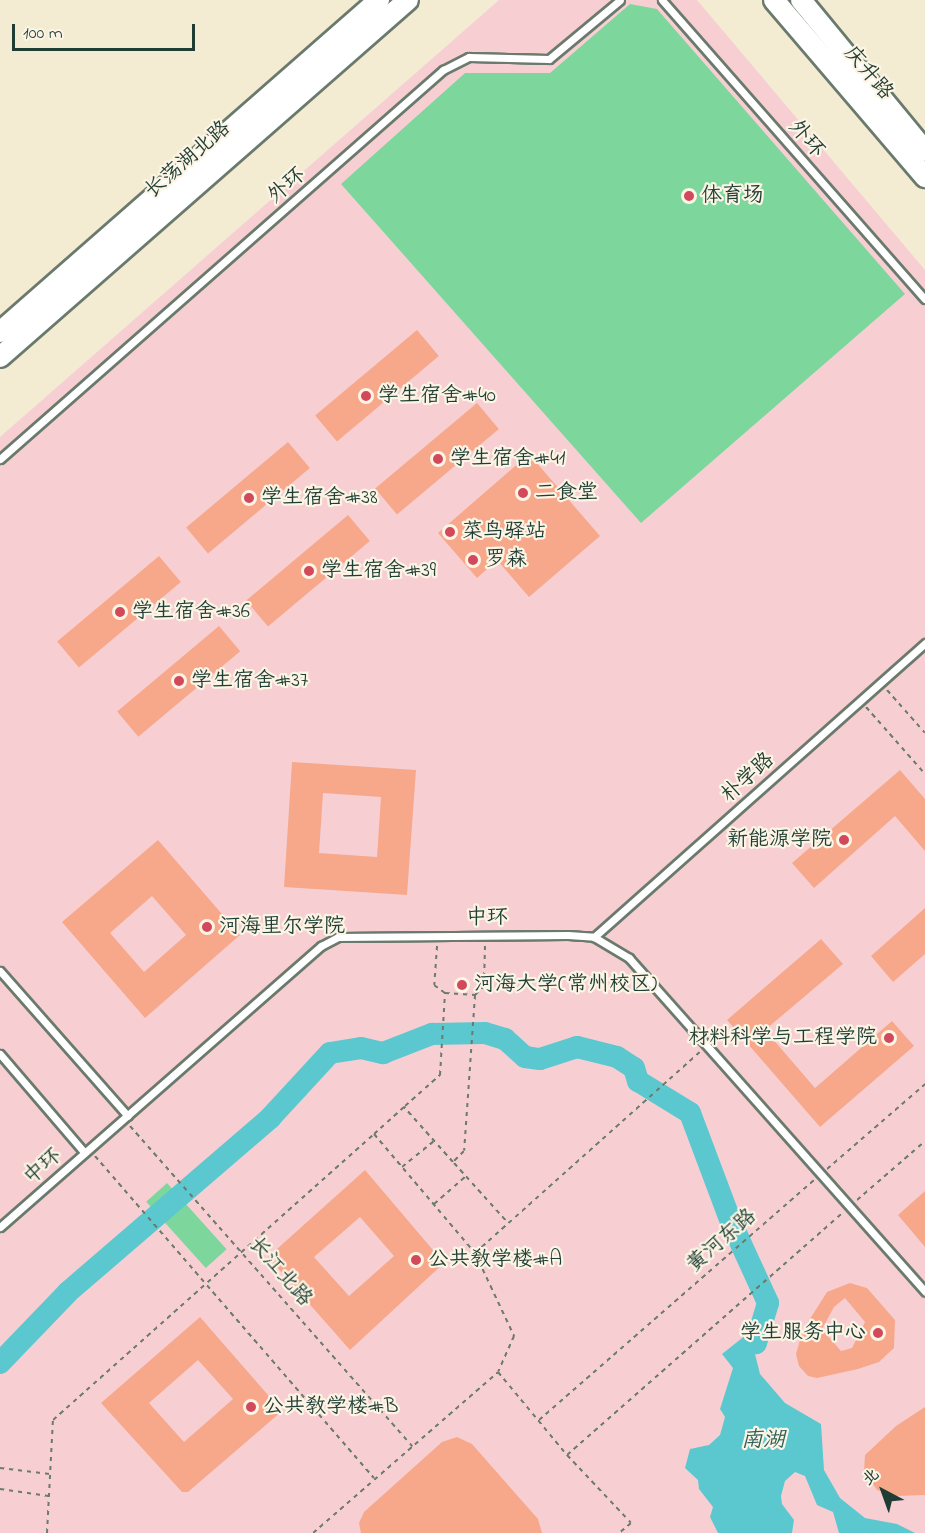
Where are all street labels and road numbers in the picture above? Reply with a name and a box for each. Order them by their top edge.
street label: 庆升路 [838,41,898,105]
street label: 外环 [783,115,829,163]
street label: 长荡湖北路 [140,116,236,204]
street label: 外环 [263,163,311,209]
street label: 朴学路 [716,748,780,808]
street label: 中环 [466,905,508,931]
street label: 中环 [19,1144,67,1190]
street label: 黄河东路 [682,1204,762,1278]
street label: 长江北路 [243,1232,317,1312]

